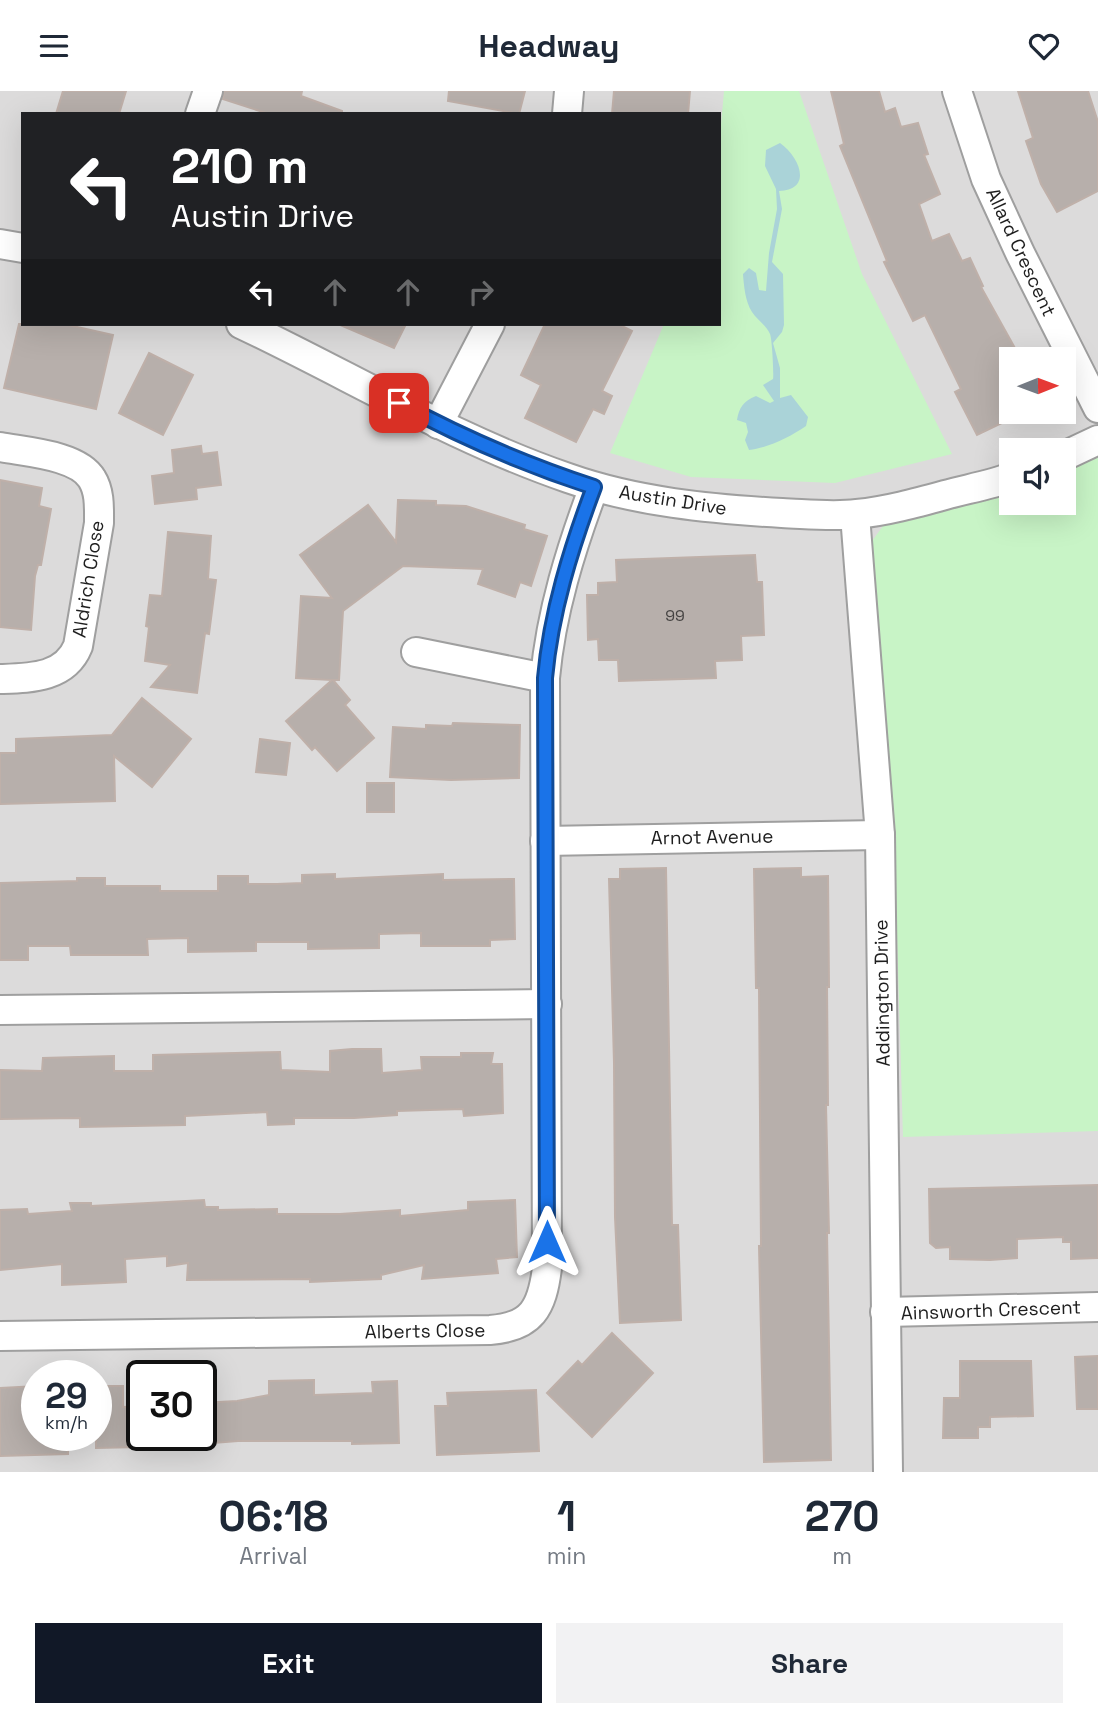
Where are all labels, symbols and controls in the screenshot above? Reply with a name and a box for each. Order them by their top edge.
text: Headway [479,26,619,66]
icon: menu [35,27,73,65]
icon: heart [1025,27,1063,65]
text: 210 m [171,135,308,197]
icon: left [56,140,147,231]
street label: Allard Crescent [980,184,1062,320]
text: Austin Drive [171,196,354,236]
icon: left [243,273,281,311]
icon: ahead [316,273,354,311]
icon: ahead [389,273,427,311]
icon: right [462,273,500,311]
north arrow [999,347,1076,423]
map controls [999,347,1076,515]
pin [369,373,429,433]
icon: arrive [380,384,418,422]
button: sound [999,438,1076,515]
street label: Austin Drive [617,479,729,521]
street label: Aldrich Close [66,519,110,639]
house number: 99 [665,605,685,626]
street label: Arnot Avenue [650,823,774,851]
street label: Addington Drive [868,919,896,1067]
position arrow [510,1205,584,1279]
street label: Ainsworth Crescent [900,1294,1082,1326]
street label: Alberts Close [364,1317,486,1345]
speed limit sign: 30 [126,1360,217,1451]
text: 29 [45,1374,88,1418]
text: km/h [45,1411,88,1434]
text: 06:18 [218,1490,328,1543]
text: 1 [557,1490,576,1543]
text: 270 [805,1490,880,1543]
text: Arrival [239,1541,308,1571]
text: min [547,1541,586,1571]
text: m [832,1541,852,1571]
button: Exit [35,1623,542,1703]
button: Share [556,1623,1063,1703]

